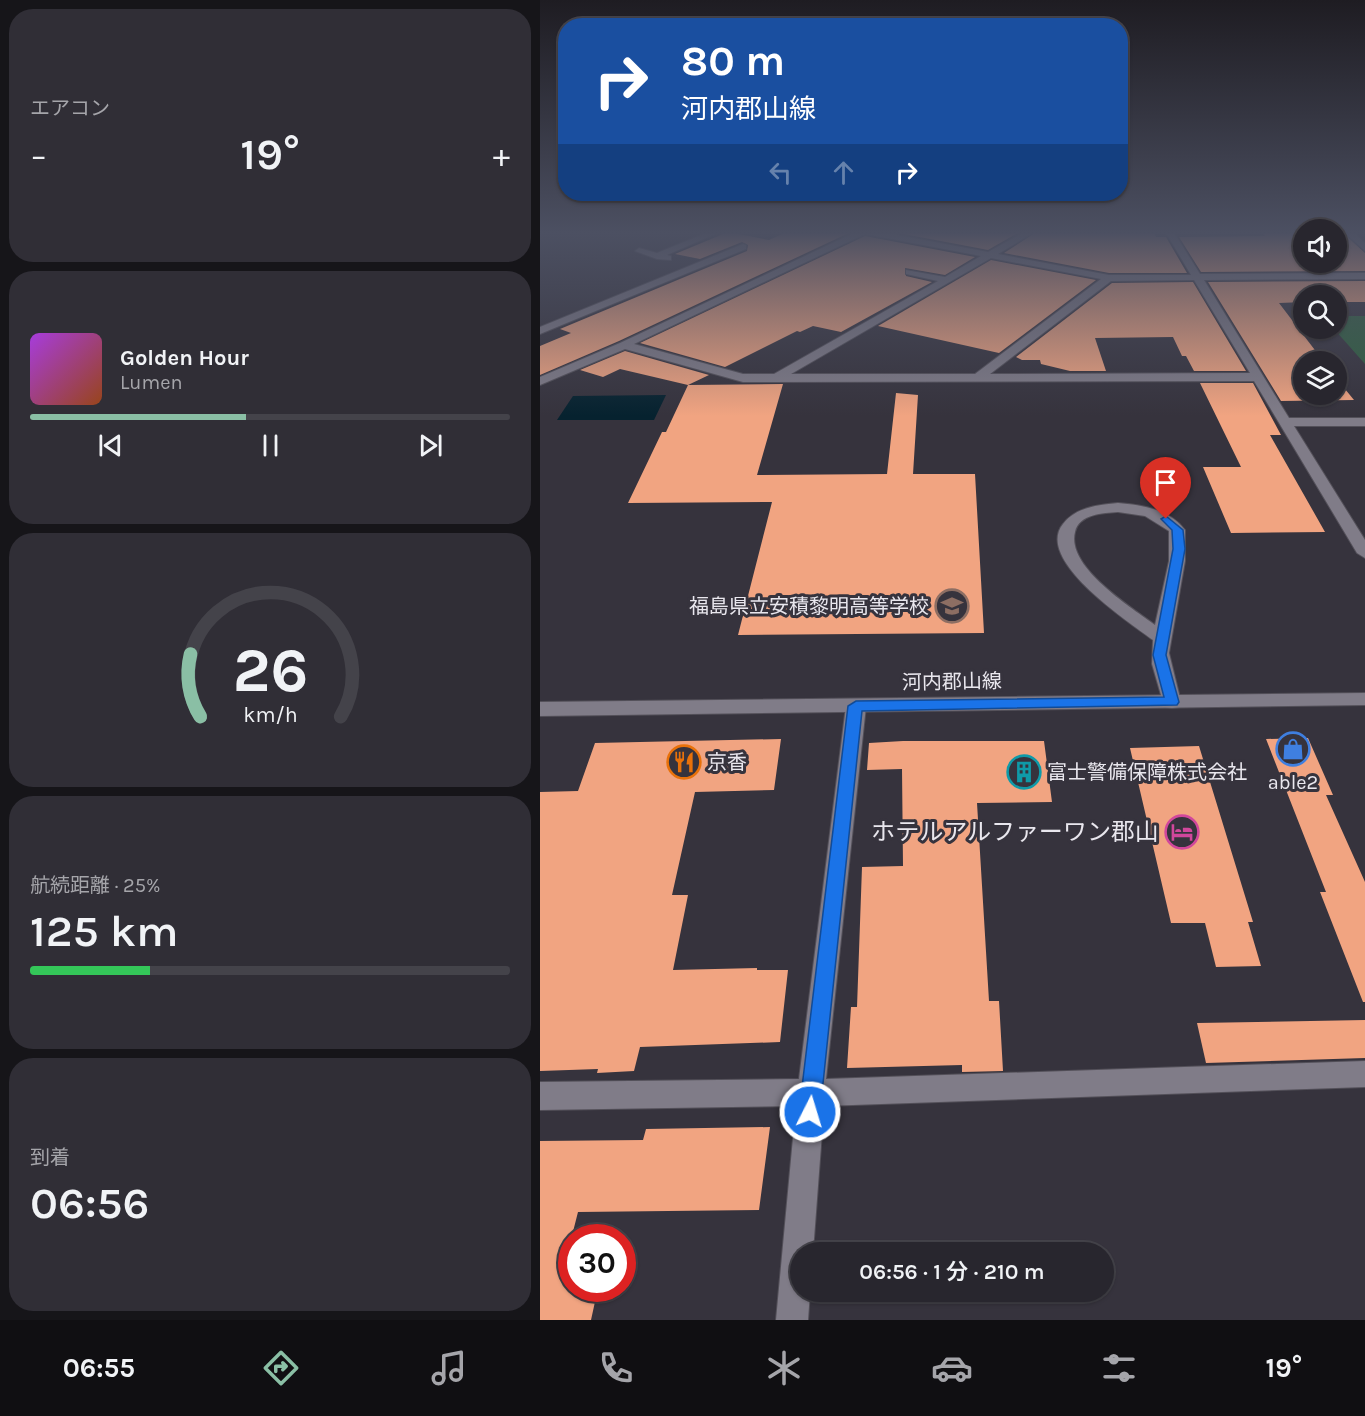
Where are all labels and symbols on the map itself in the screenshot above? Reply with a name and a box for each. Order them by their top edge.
pin [1140,457,1191,519]
school or university icon: 福島県立安積黎明高等学校 [934,588,970,624]
place label: 福島県立安積黎明高等学校 [689,595,929,618]
street label: 河内郡山線 [902,670,1002,694]
shop icon: able2 [1275,731,1311,767]
restaurant icon: 京香 [666,744,702,780]
place label: 京香 [707,751,747,774]
building icon: 富士警備保障株式会社 [1006,754,1042,790]
place label: 富士警備保障株式会社 [1047,761,1247,784]
place label: able2 [1268,771,1318,794]
hotel icon: ホテルアルファーワン郡山 [1164,814,1200,850]
place label: ホテルアルファーワン郡山 [871,818,1159,846]
position arrow [778,1080,842,1144]
speed limit sign: 30 [558,1224,636,1302]

